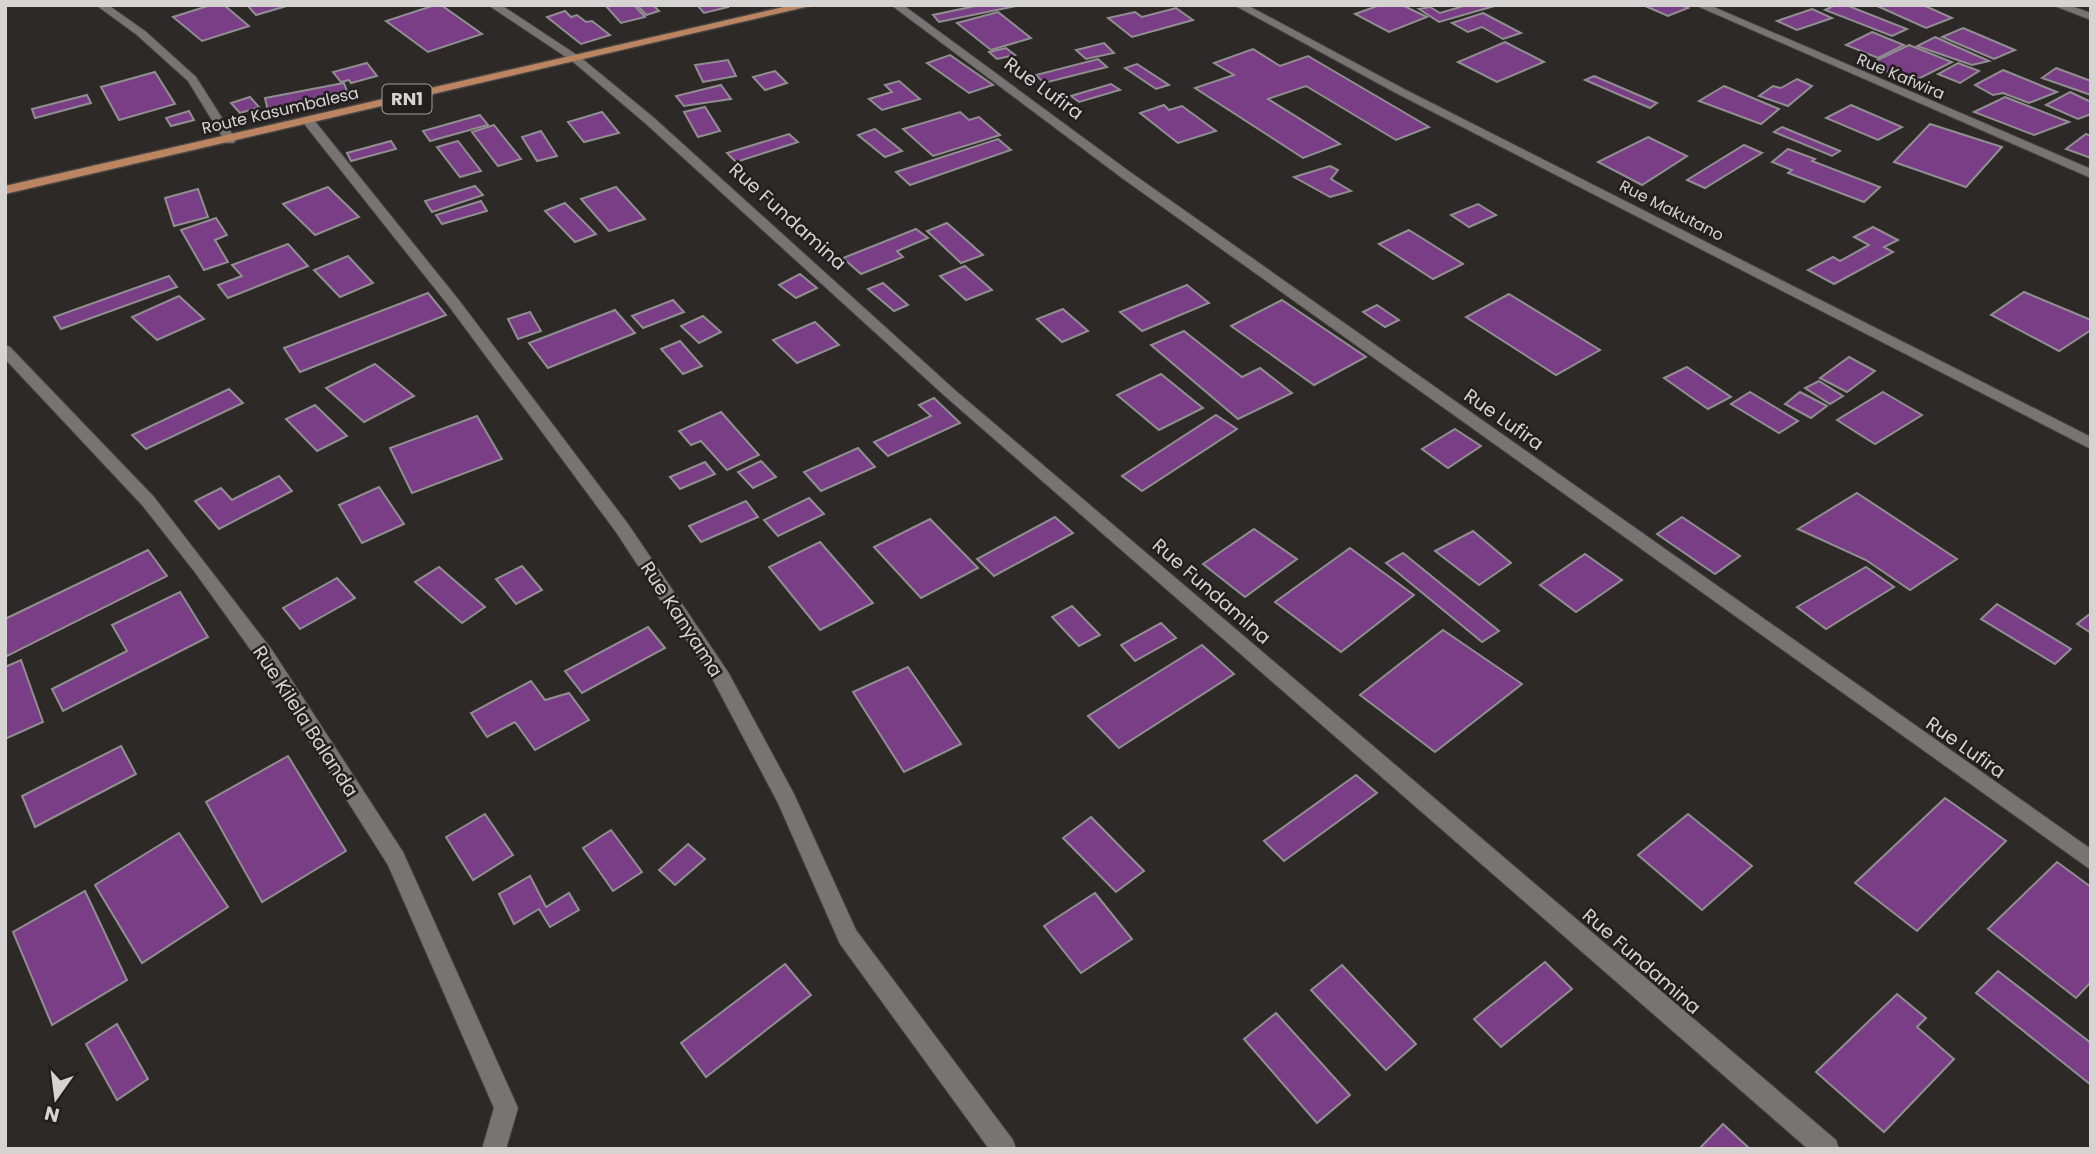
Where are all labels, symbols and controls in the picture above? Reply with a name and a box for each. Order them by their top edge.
street label: Rue Kafwira [1853,48,1948,105]
street label: Rue Lufira [999,51,1089,126]
street label: Route Kasumbalesa [199,81,361,140]
road number: RN1 [382,84,432,114]
street label: Rue Fundamina [723,156,852,276]
street label: Rue Makutano [1616,174,1728,247]
street label: Rue Lufira [1458,382,1549,457]
street label: Rue Fundamina [1146,532,1277,651]
street label: Rue Kanyama [634,556,729,682]
street label: Rue Kilela Balanda [246,640,365,802]
street label: Rue Lufira [1920,710,2011,785]
street label: Rue Fundamina [1576,902,1707,1021]
north arrow [21,1063,91,1133]
text: N [42,1099,62,1129]

